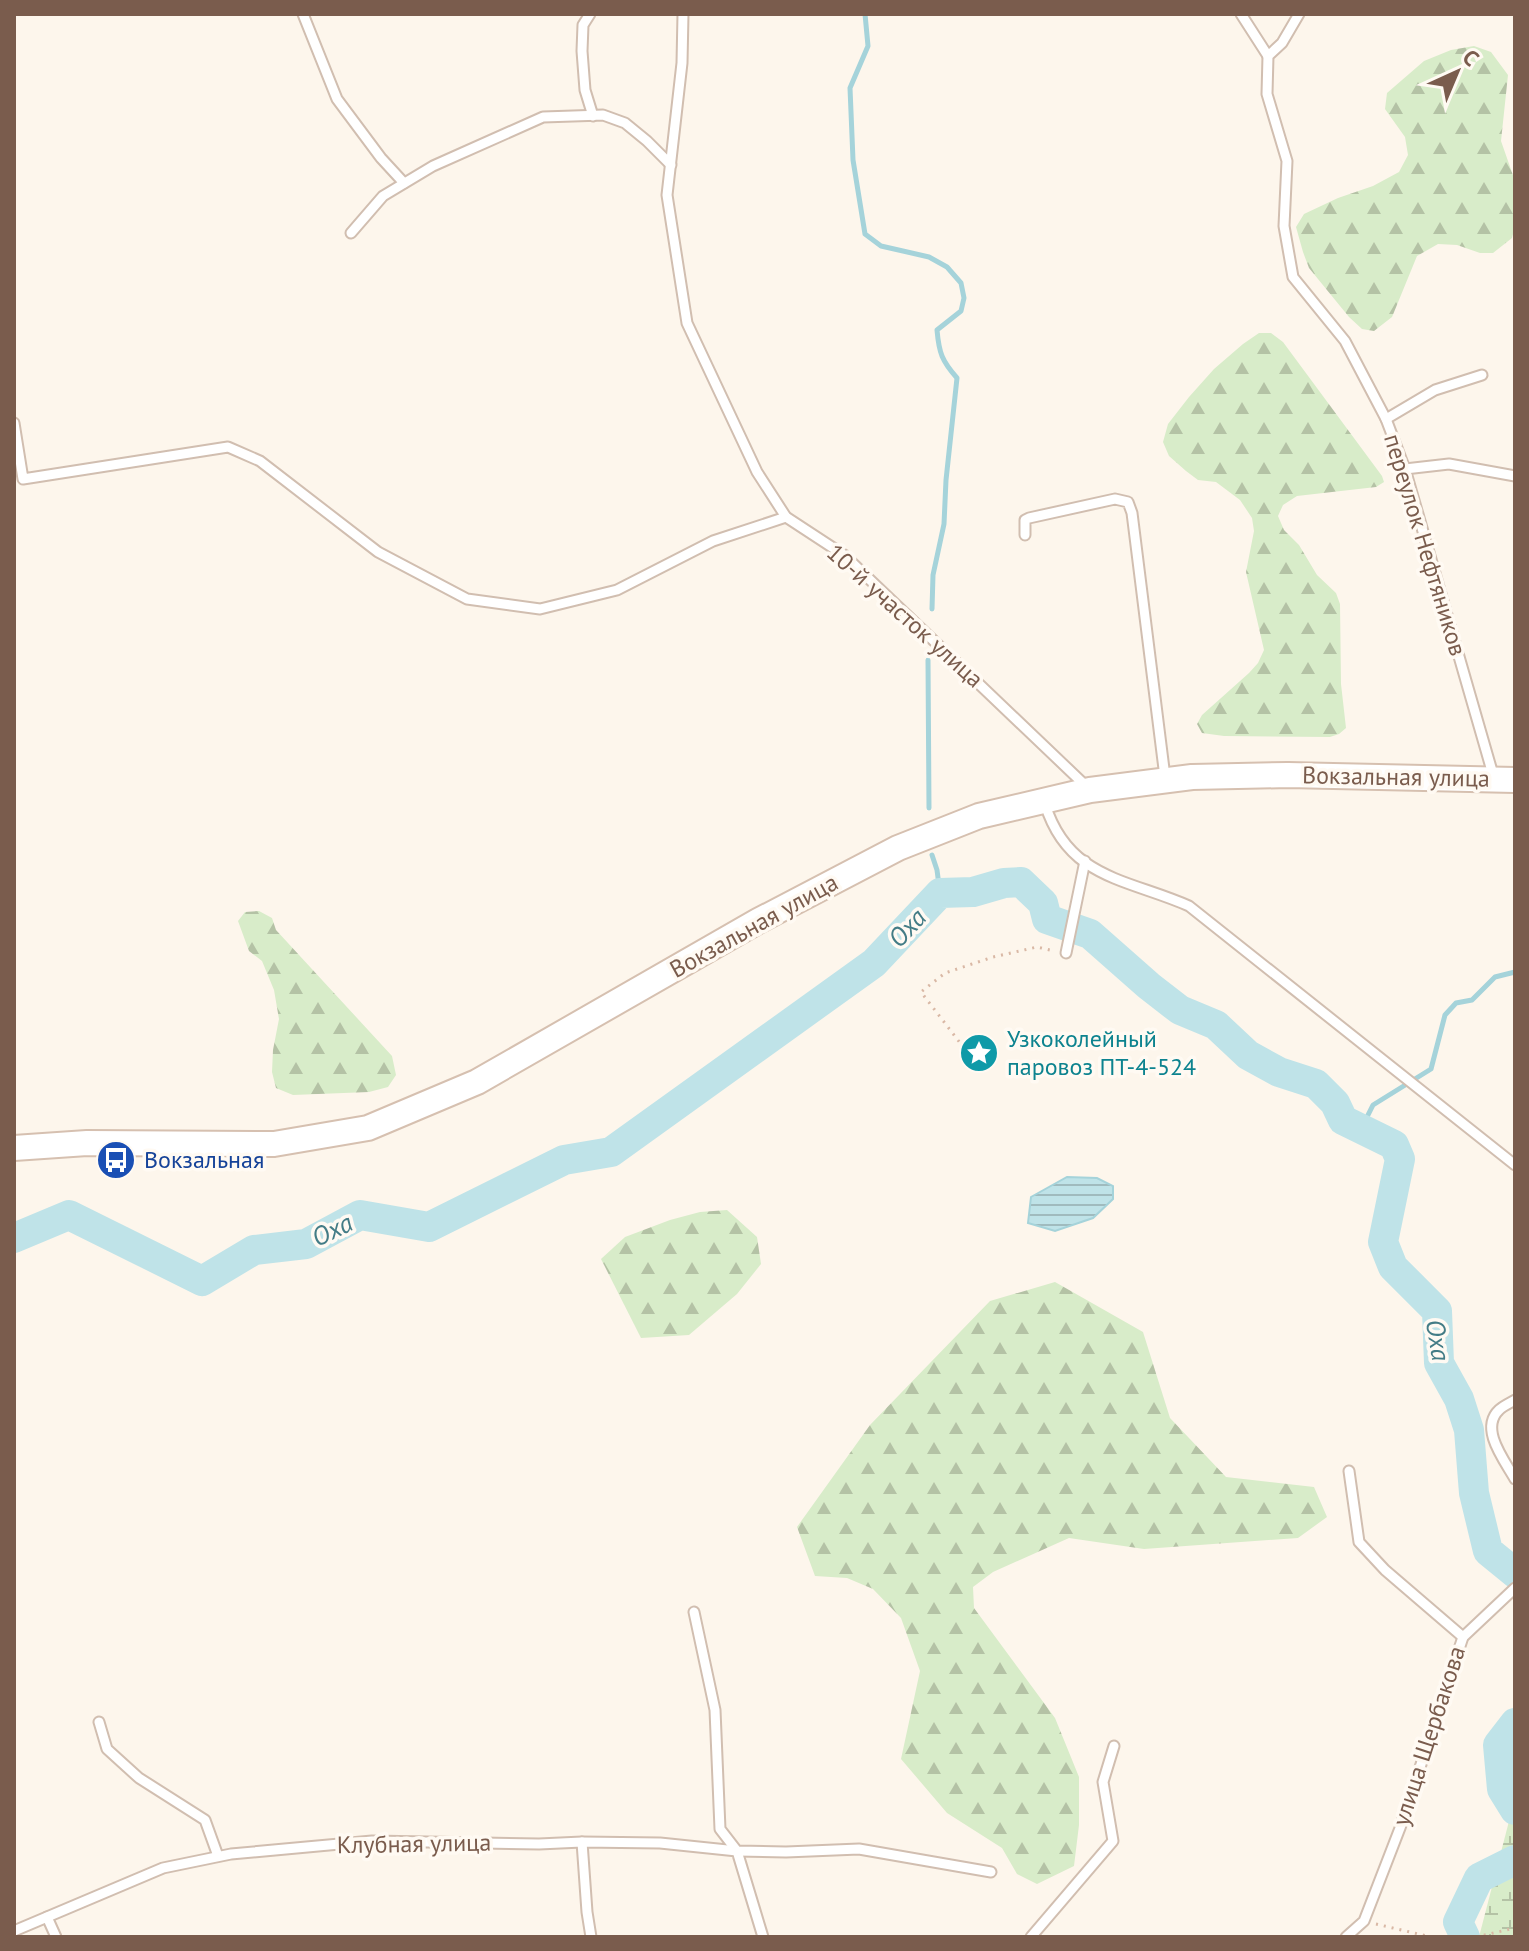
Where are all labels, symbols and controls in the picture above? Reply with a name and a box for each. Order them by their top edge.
north arrow [1417,32,1497,112]
text: С [1457,43,1485,72]
street label: переулок Нефтяников [1377,430,1474,660]
street label: 10-й участок улица [820,537,990,694]
street label: Вокзальная улица [1302,759,1490,794]
street label: Вокзальная улица [664,866,843,985]
water label: Оха [880,901,933,954]
place label: Узкоколейный паровоз ПТ-4-524 [1007,1023,1196,1082]
place icon: Узкоколейный паровоз ПТ-4-524 [958,1032,1000,1074]
bus stop icon: Вокзальная [95,1139,137,1181]
place label: Вокзальная [144,1144,264,1175]
water label: Оха [306,1205,358,1253]
water label: Оха [1419,1317,1458,1363]
street label: улица Щербакова [1385,1642,1472,1830]
street label: Клубная улица [336,1827,492,1860]

